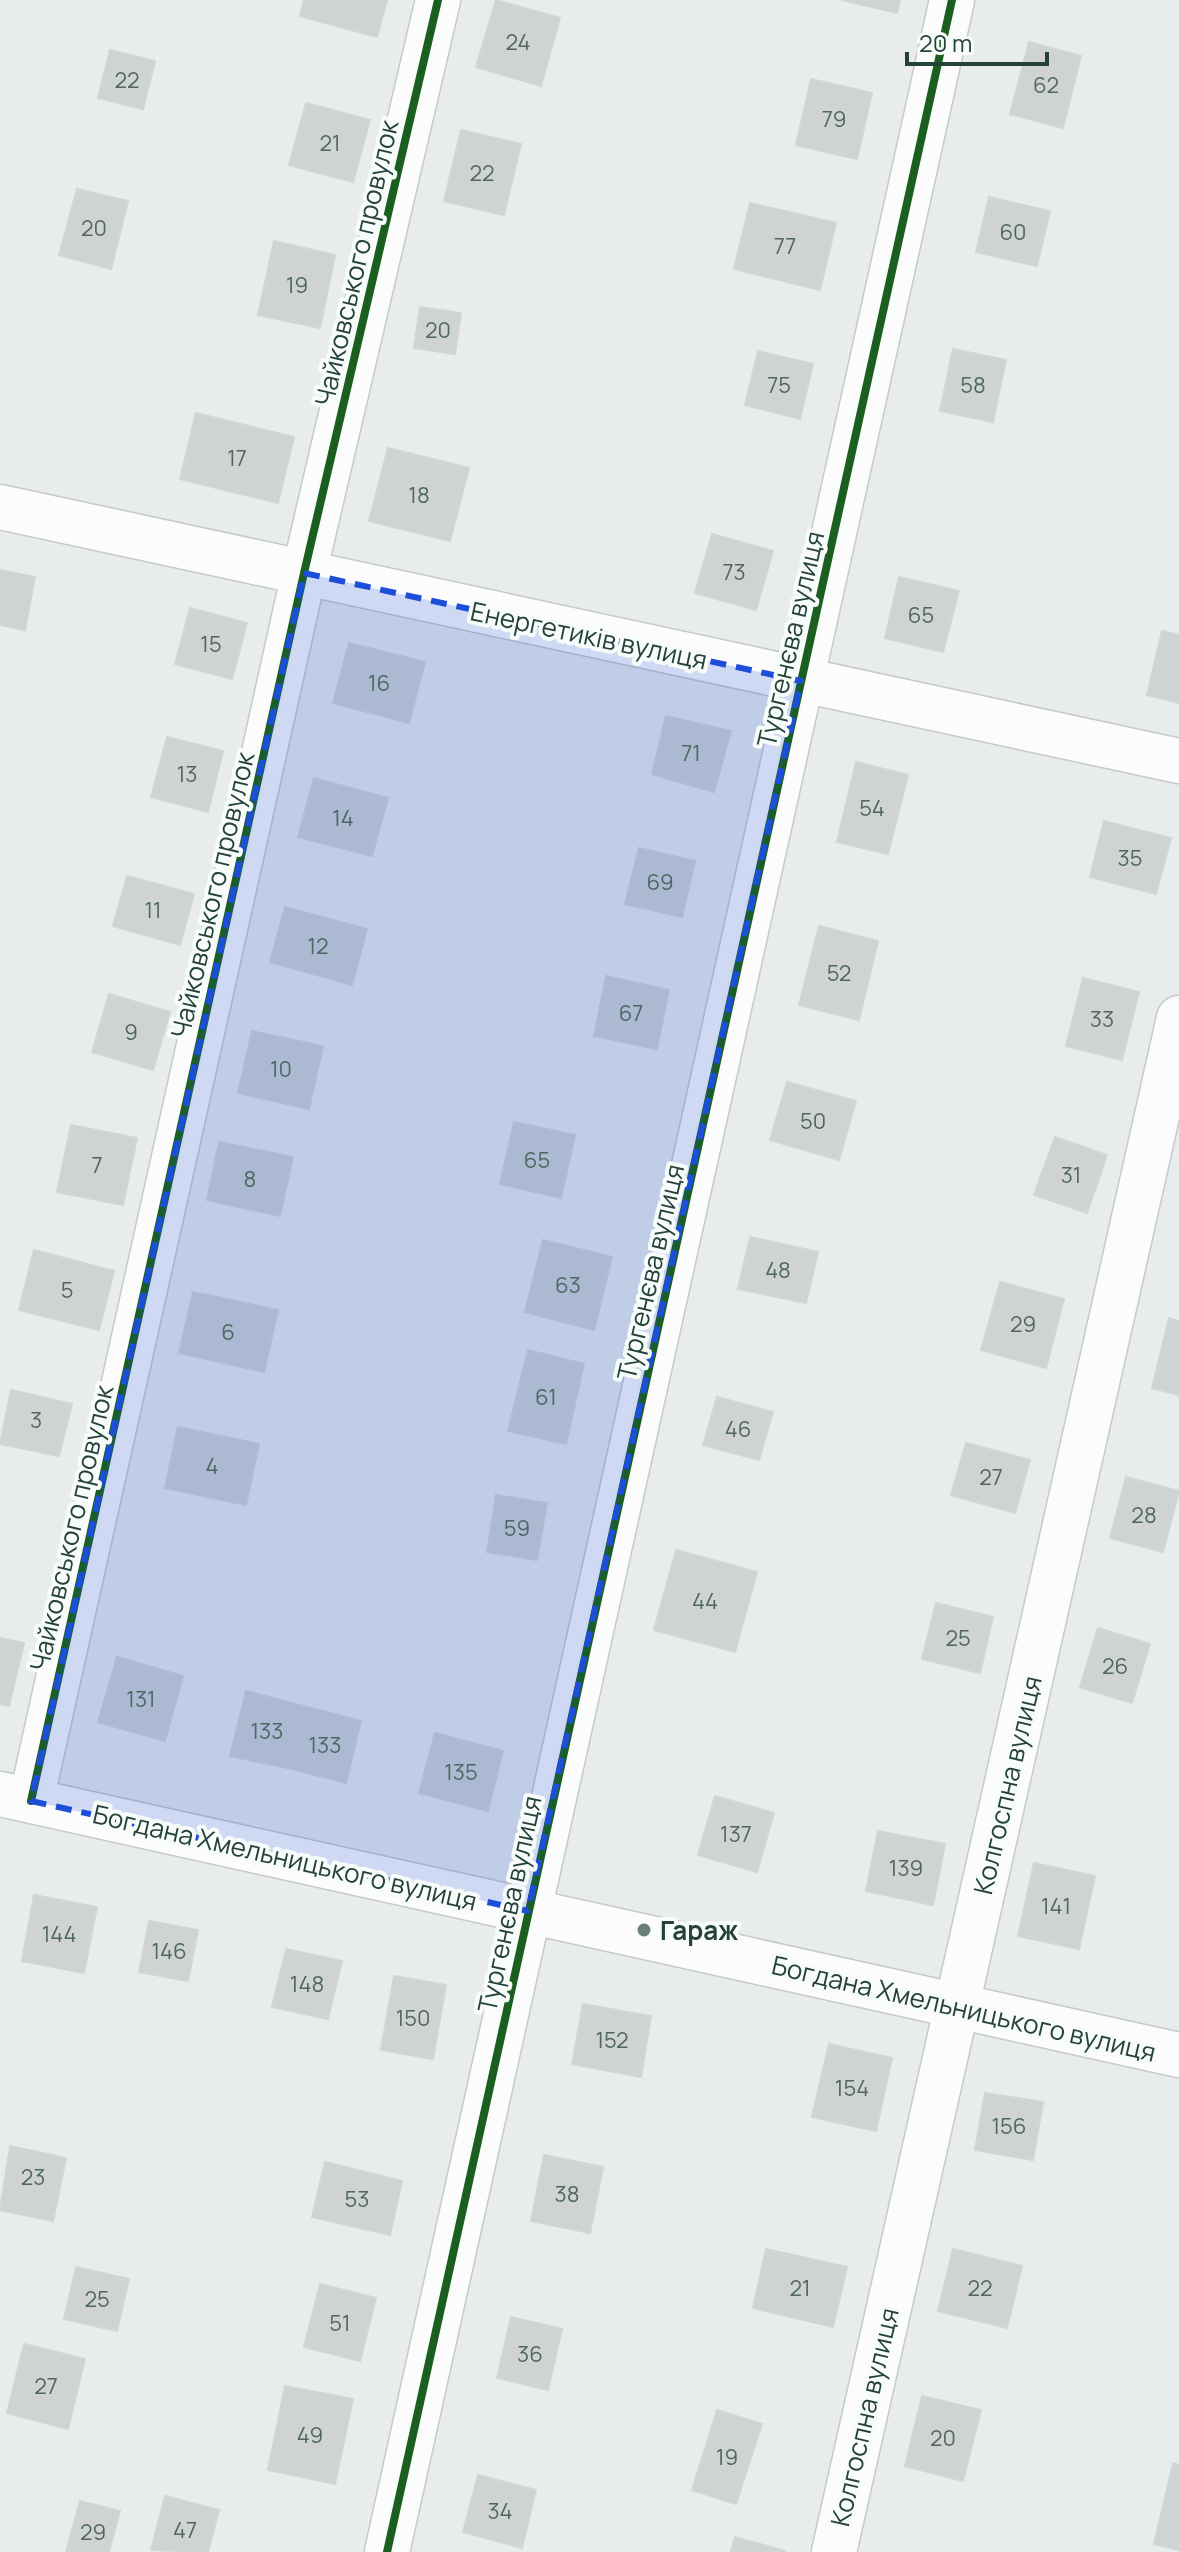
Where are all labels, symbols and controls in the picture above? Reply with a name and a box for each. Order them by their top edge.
scale bar [907,16,1047,66]
text: 20 m [919,26,972,59]
house number: 24 [505,27,531,57]
house number: 22 [114,65,140,95]
house number: 62 [1033,70,1059,100]
house number: 79 [822,104,846,134]
street label: Чайковського провулок [306,115,407,410]
house number: 21 [319,128,341,158]
house number: 22 [469,158,495,188]
house number: 20 [81,213,107,243]
house number: 60 [999,217,1027,247]
house number: 77 [774,231,796,261]
house number: 19 [286,270,308,300]
house number: 20 [425,315,451,345]
house number: 75 [767,370,791,400]
house number: 58 [960,370,986,400]
house number: 17 [227,443,247,473]
house number: 18 [408,480,430,510]
street label: Тургенєва вулиця [748,527,832,751]
house number: 73 [722,557,746,587]
street label: Енергетиків вулиця [467,592,711,678]
house number: 65 [908,600,934,630]
house number: 15 [200,629,222,659]
house number: 16 [368,668,390,698]
house number: 71 [681,738,701,768]
street label: Чайковського провулок [162,747,263,1042]
house number: 13 [177,759,197,789]
house number: 54 [859,793,885,823]
house number: 14 [332,803,354,833]
house number: 35 [1118,843,1142,873]
house number: 69 [646,867,674,897]
house number: 11 [144,895,162,925]
house number: 12 [307,931,329,961]
house number: 52 [827,958,851,988]
house number: 67 [619,998,643,1028]
house number: 33 [1090,1004,1114,1034]
house number: 9 [124,1017,138,1047]
house number: 10 [270,1054,292,1084]
house number: 50 [800,1106,826,1136]
house number: 65 [524,1145,550,1175]
house number: 7 [91,1150,103,1180]
street label: Тургенєва вулиця [608,1160,692,1384]
house number: 31 [1061,1160,1081,1190]
house number: 8 [244,1164,256,1194]
house number: 48 [765,1255,791,1285]
house number: 63 [555,1270,581,1300]
house number: 5 [61,1275,73,1305]
house number: 29 [1010,1309,1036,1339]
house number: 6 [221,1317,235,1347]
street label: Чайковського провулок [21,1380,122,1675]
house number: 61 [535,1382,557,1412]
house number: 3 [30,1405,42,1435]
house number: 46 [725,1414,751,1444]
house number: 4 [206,1451,218,1481]
house number: 27 [979,1462,1003,1492]
house number: 28 [1131,1500,1157,1530]
house number: 59 [504,1513,530,1543]
house number: 44 [692,1586,718,1616]
house number: 25 [945,1623,971,1653]
house number: 26 [1102,1651,1128,1681]
street label: Колгоспна вулиця [964,1672,1050,1898]
house number: 131 [126,1684,156,1714]
house number: 133 [251,1716,283,1746]
house number: 133 [309,1730,341,1760]
house number: 135 [444,1757,478,1787]
street label: Тургенєва вулиця [468,1792,550,2016]
street label: Богдана Хмельницького вулиця [89,1795,481,1919]
house number: 137 [720,1819,752,1849]
house number: 139 [889,1853,923,1883]
house number: 141 [1041,1891,1071,1921]
place label: Гараж [660,1912,738,1948]
house number: 144 [42,1919,76,1949]
marker: Гараж [635,1921,653,1939]
house number: 146 [151,1936,187,1966]
street label: Богдана Хмельницького вулиця [768,1946,1160,2070]
house number: 148 [290,1969,324,1999]
house number: 150 [396,2003,430,2033]
house number: 152 [595,2025,629,2055]
house number: 154 [835,2073,869,2103]
house number: 156 [992,2111,1026,2141]
house number: 23 [21,2162,45,2192]
house number: 38 [555,2179,579,2209]
house number: 53 [345,2184,369,2214]
house number: 21 [789,2273,811,2303]
house number: 22 [967,2273,993,2303]
house number: 25 [84,2284,110,2314]
street label: Колгоспна вулиця [821,2304,907,2530]
house number: 51 [329,2308,351,2338]
house number: 36 [517,2339,543,2369]
house number: 27 [34,2371,58,2401]
house number: 49 [297,2420,323,2450]
house number: 20 [930,2423,956,2453]
house number: 19 [716,2442,738,2472]
house number: 34 [487,2496,513,2526]
house number: 47 [173,2515,197,2545]
house number: 29 [80,2517,106,2547]

